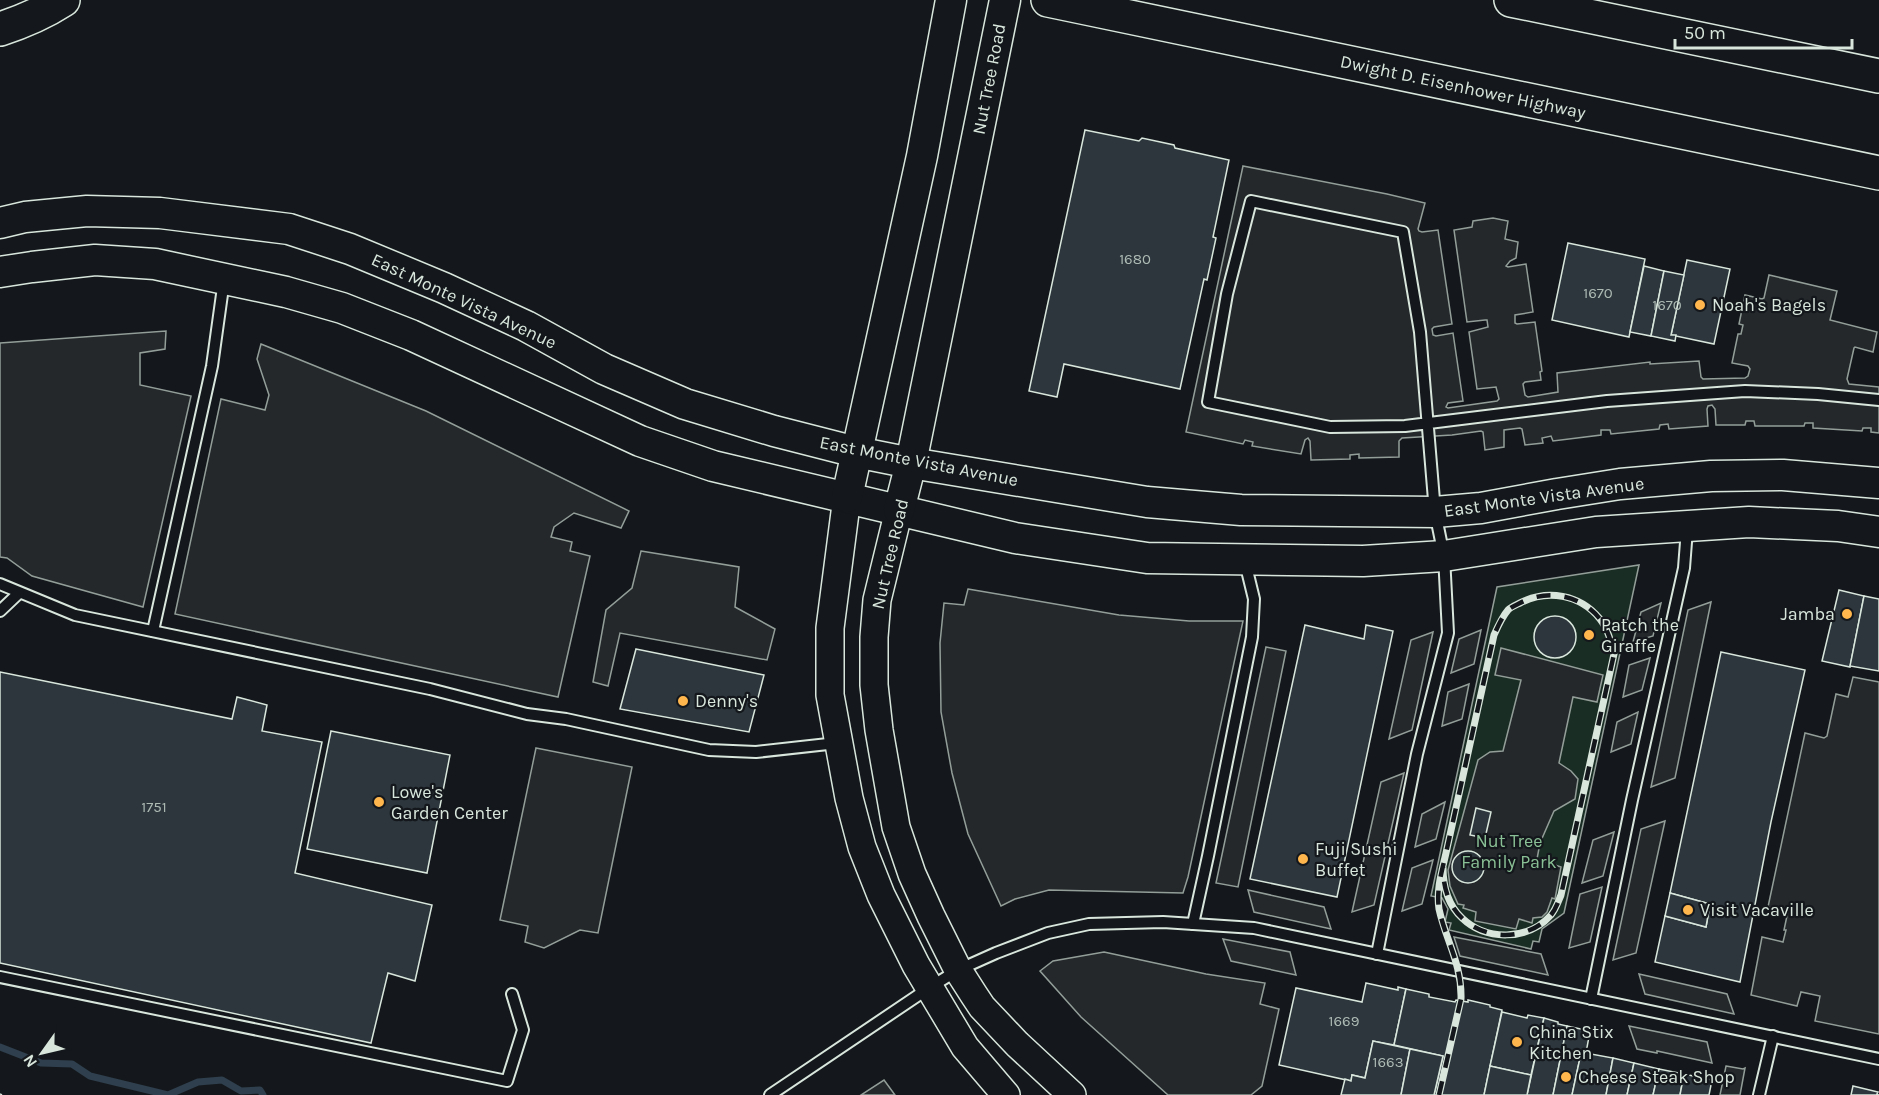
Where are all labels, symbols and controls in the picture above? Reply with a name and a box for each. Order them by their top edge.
scale bar [1675,12,1852,50]
street label: Nut Tree Road [967,22,1011,136]
text: 50 m [1684,22,1726,44]
street label: Dwight D. Eisenhower Highway [1338,50,1588,124]
street label: East Monte Vista Avenue [368,248,560,354]
house number: 1680 [1119,250,1151,268]
house number: 1670 [1583,284,1613,302]
place label: Noah's Bagels [1712,294,1826,316]
house number: 1670 [1652,296,1682,314]
marker: Noah's Bagels [1693,298,1707,312]
street label: East Monte Vista Avenue [818,431,1020,491]
street label: East Monte Vista Avenue [1442,472,1646,522]
street label: Nut Tree Road [867,497,913,611]
place label: Jamba [1780,603,1835,625]
marker: Jamba [1840,607,1854,621]
place label: Patch the Giraffe [1601,614,1679,657]
marker: Patch the Giraffe [1582,628,1596,642]
place label: Denny's [695,690,758,712]
marker: Denny's [676,694,690,708]
place label: Lowe's Garden Center [391,781,508,824]
marker: Lowe's Garden Center [372,795,386,809]
house number: 1751 [141,798,167,816]
park label: Nut Tree Family Park [1461,830,1557,873]
place label: Fuji Sushi Buffet [1315,838,1398,881]
marker: Fuji Sushi Buffet [1296,852,1310,866]
place label: Visit Vacaville [1700,899,1814,921]
marker: Visit Vacaville [1681,903,1695,917]
house number: 1669 [1329,1012,1359,1030]
place label: China Stix Kitchen [1529,1021,1614,1064]
north arrow [12,1023,72,1083]
marker: China Stix Kitchen [1510,1035,1524,1049]
text: N [19,1051,41,1071]
house number: 1663 [1373,1053,1404,1071]
place label: Cheese Steak Shop [1578,1066,1735,1088]
marker: Cheese Steak Shop [1559,1070,1573,1084]

